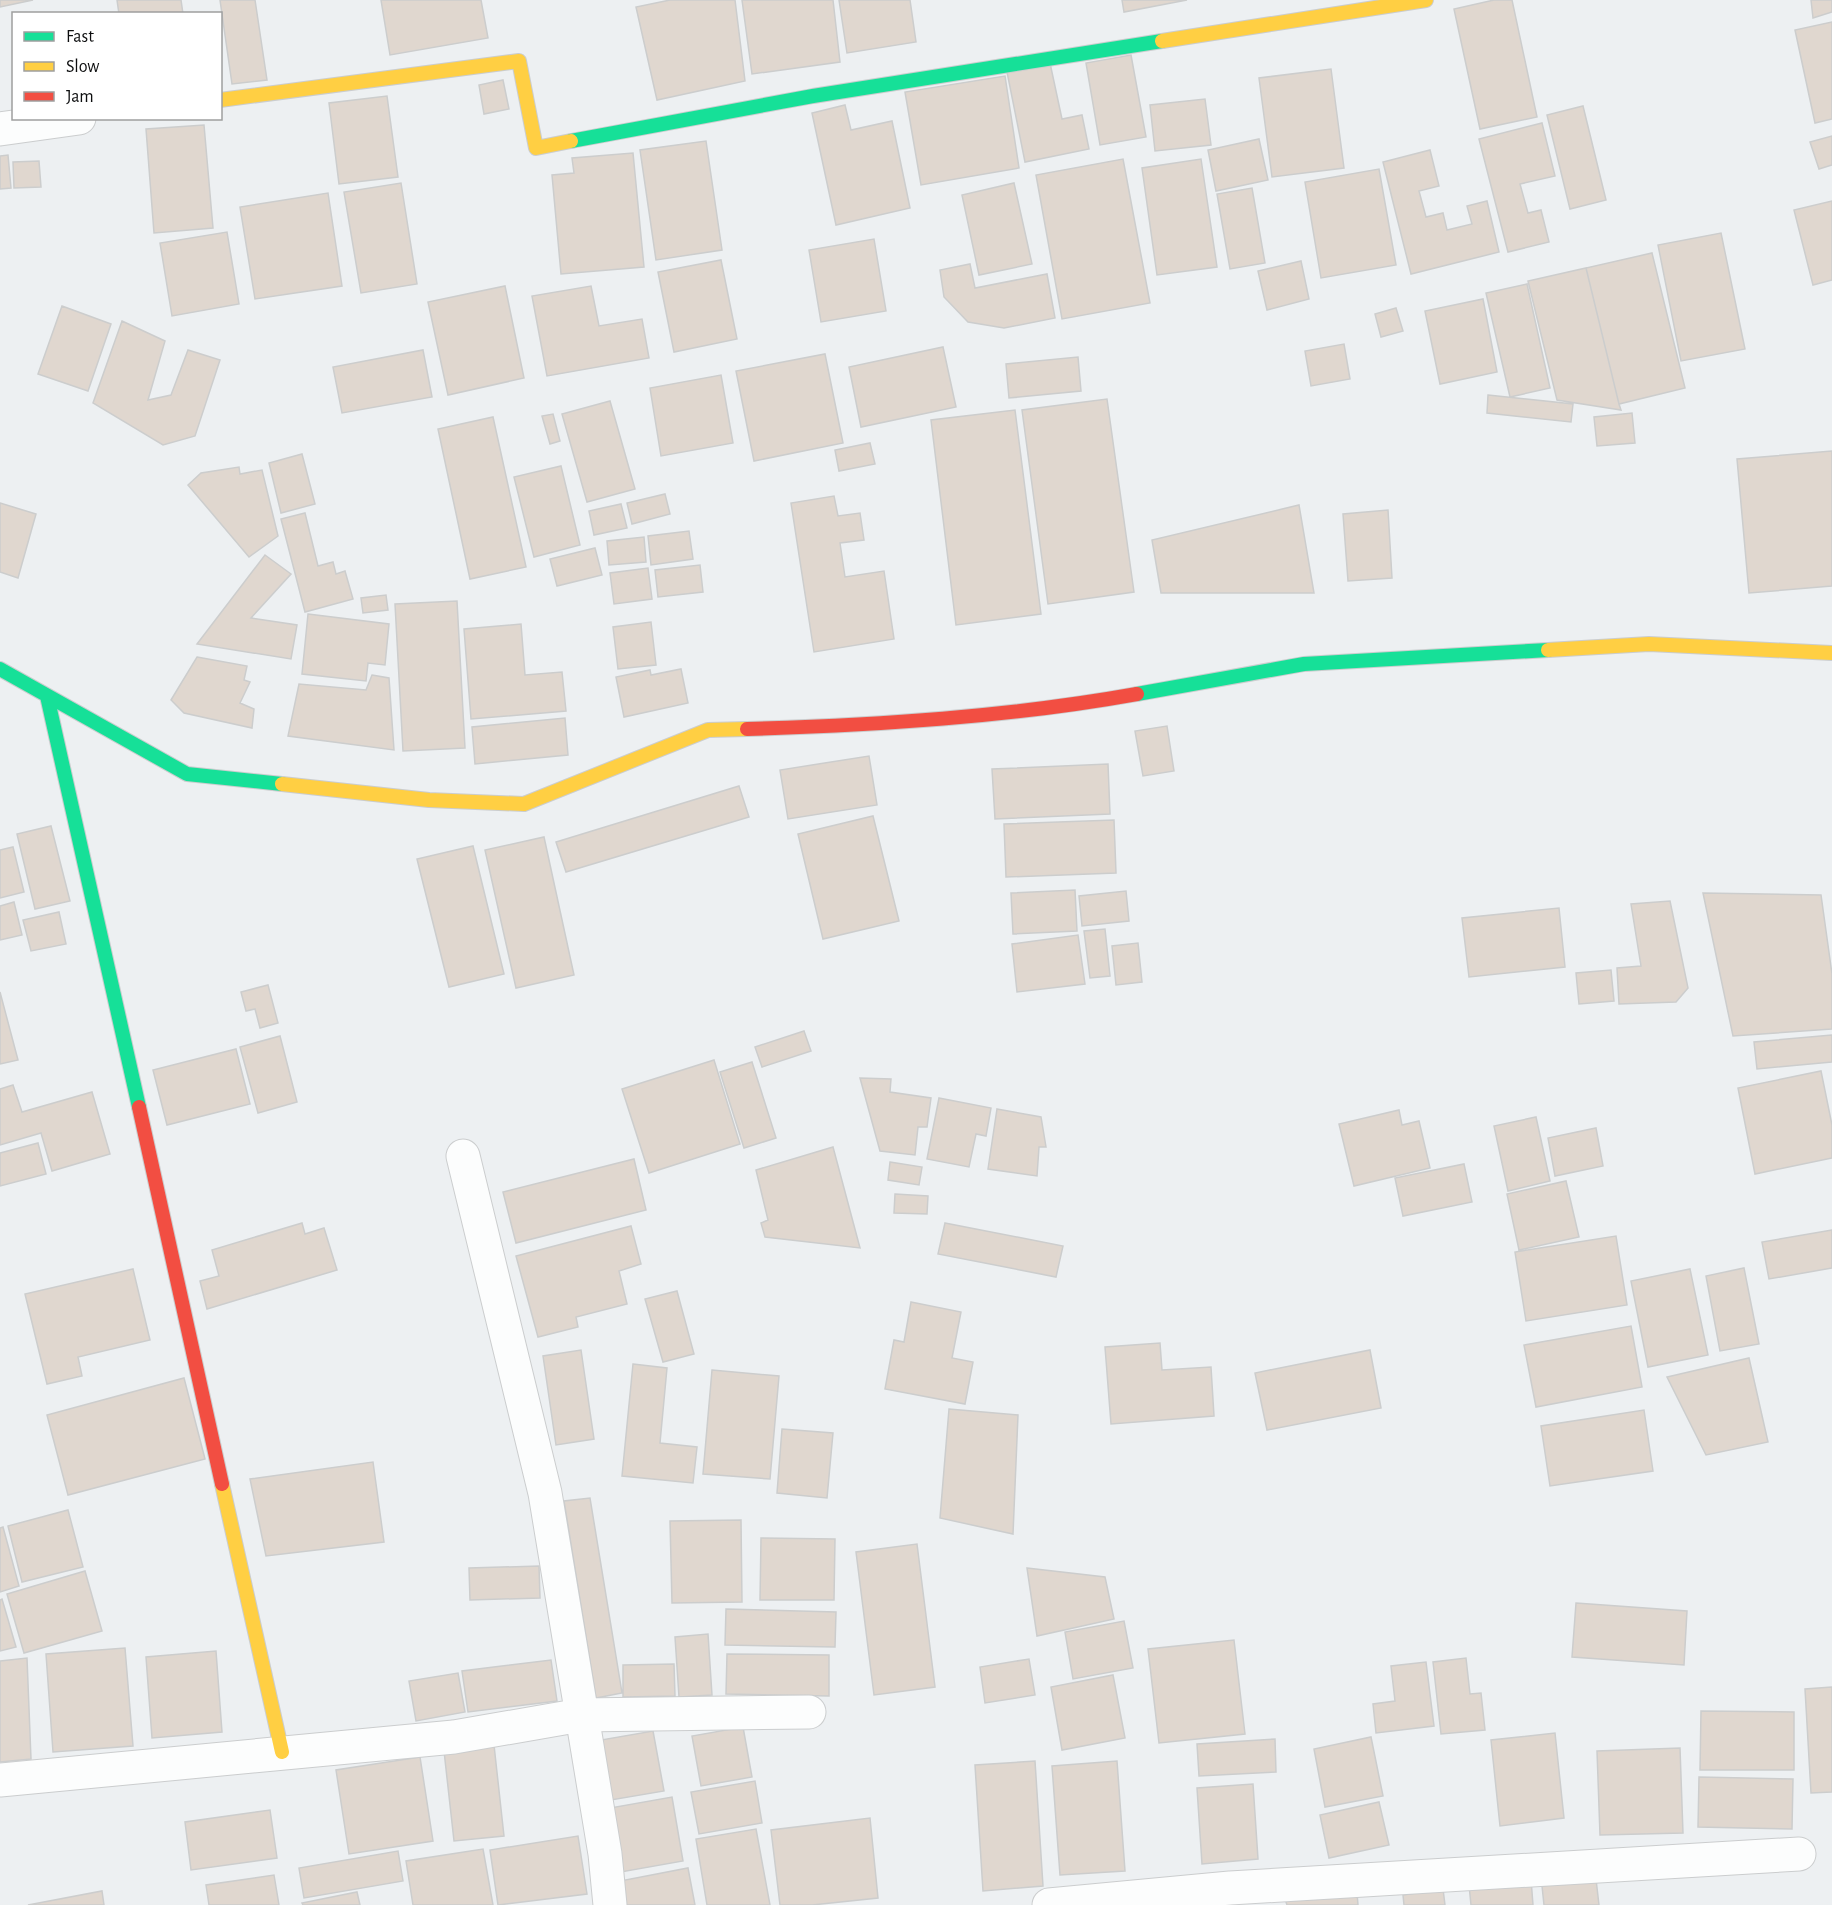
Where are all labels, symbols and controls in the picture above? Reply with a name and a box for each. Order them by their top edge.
legend [12,12,222,120]
text: Fast [66,28,94,46]
text: Slow [66,58,99,76]
text: Jam [66,88,94,106]

